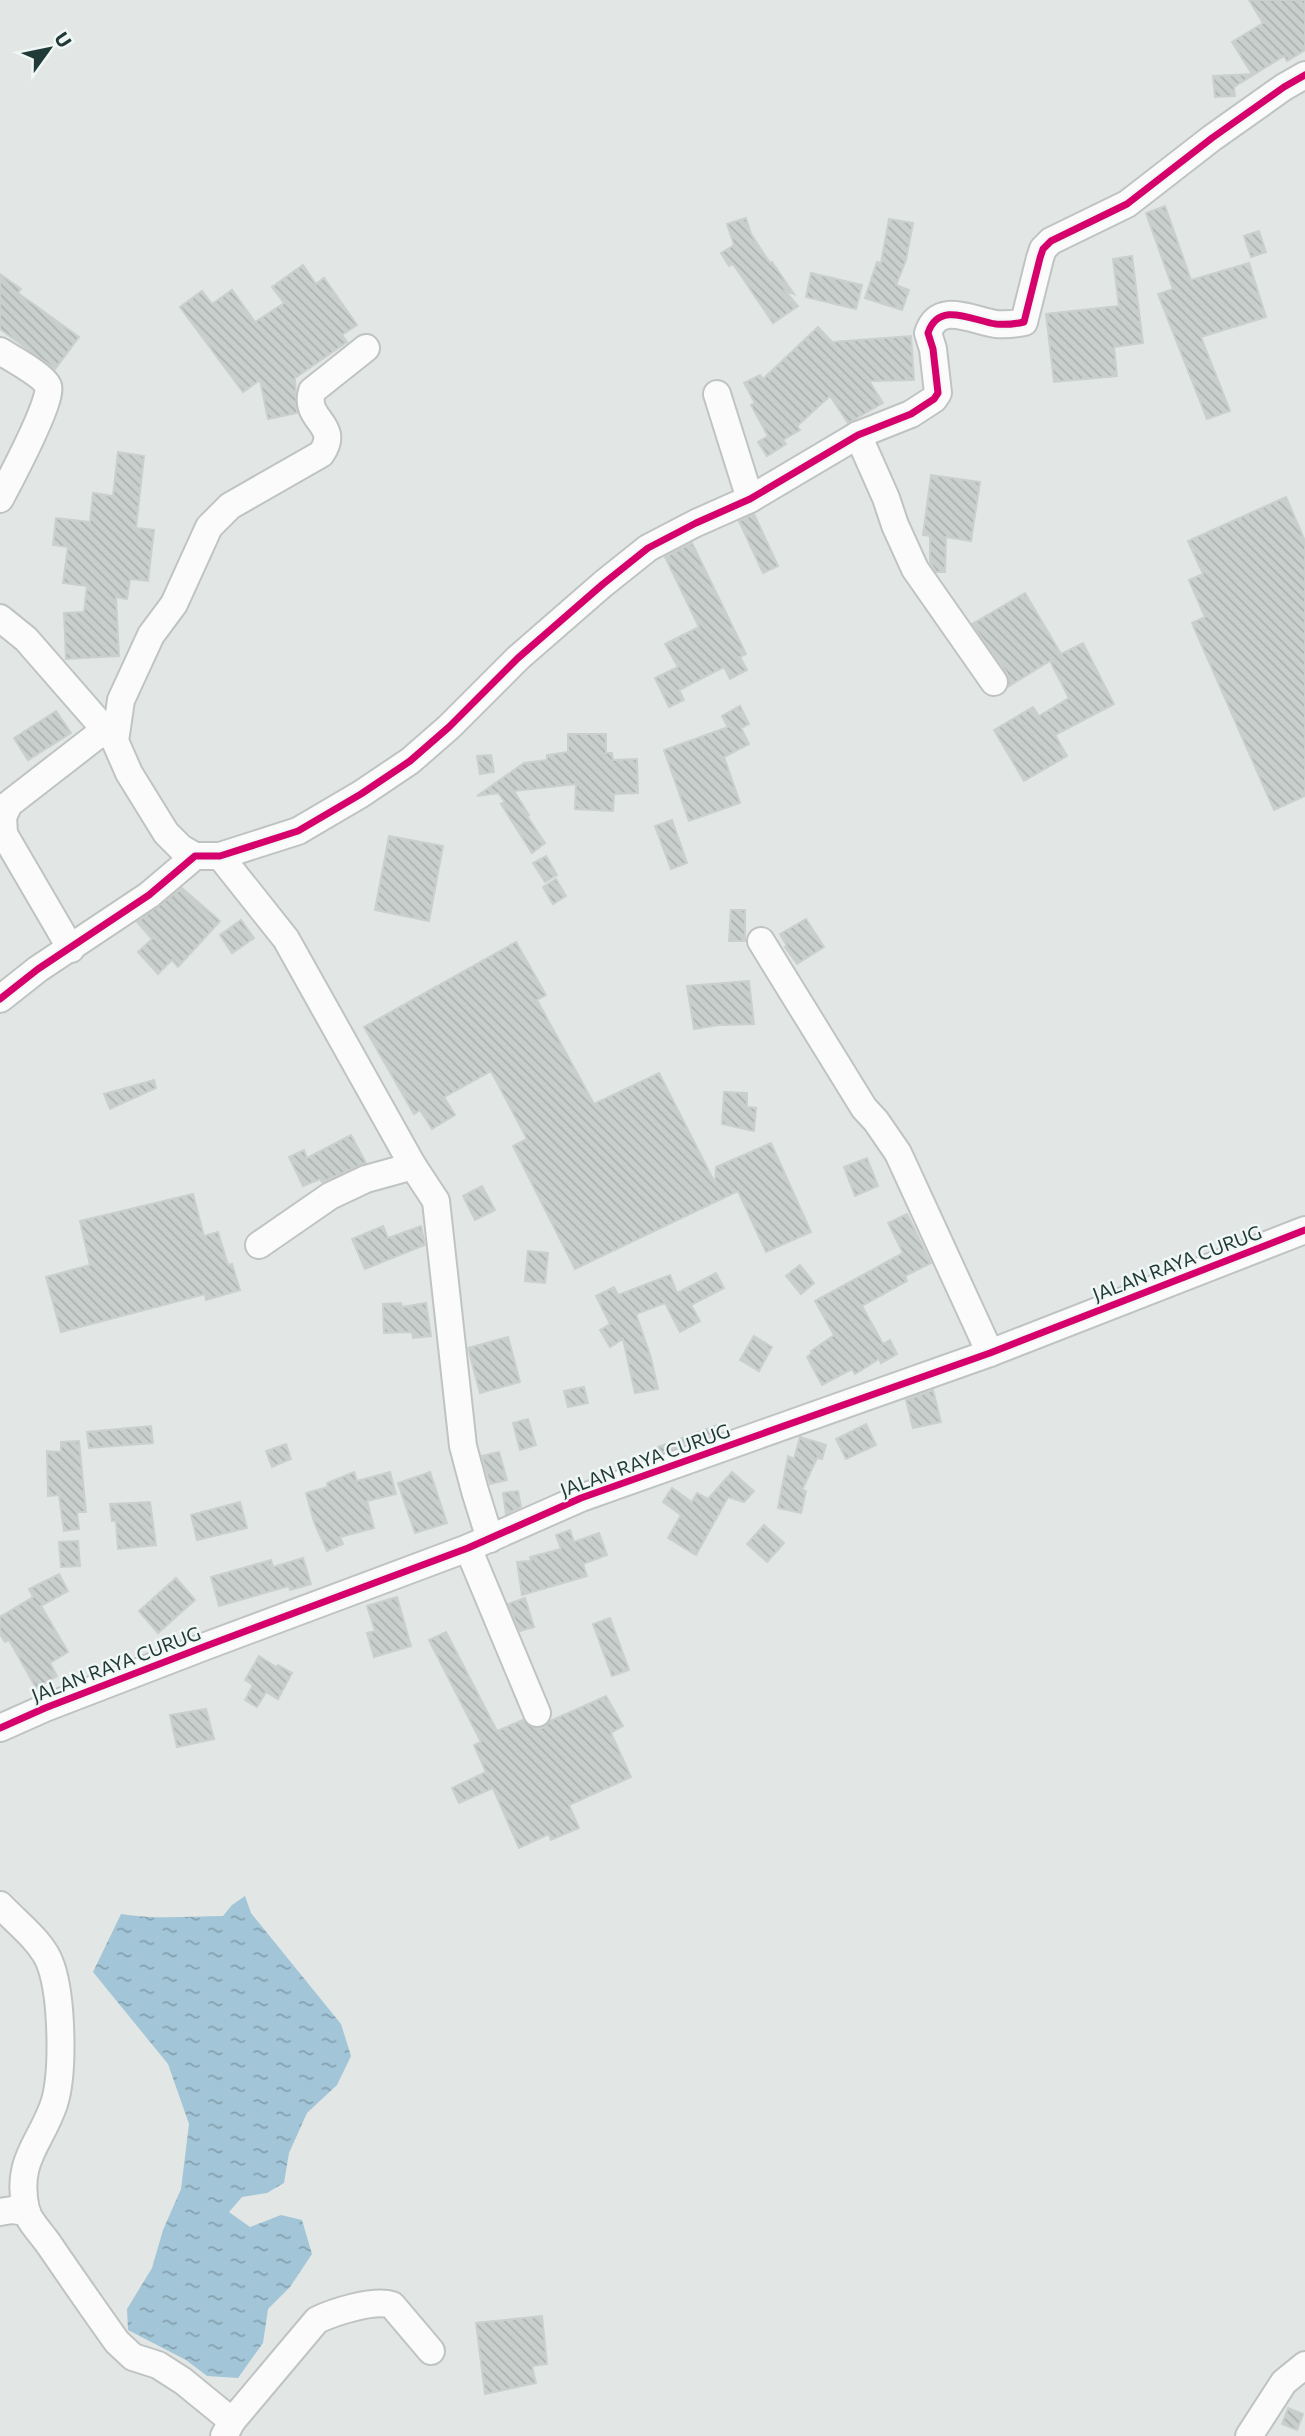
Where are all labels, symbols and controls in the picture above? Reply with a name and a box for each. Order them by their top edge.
north arrow [14,14,84,84]
text: U [50,27,77,52]
street label: JALAN RAYA CURUG [1089,1220,1265,1305]
street label: JALAN RAYA CURUG [557,1418,733,1501]
street label: JALAN RAYA CURUG [28,1621,204,1706]

